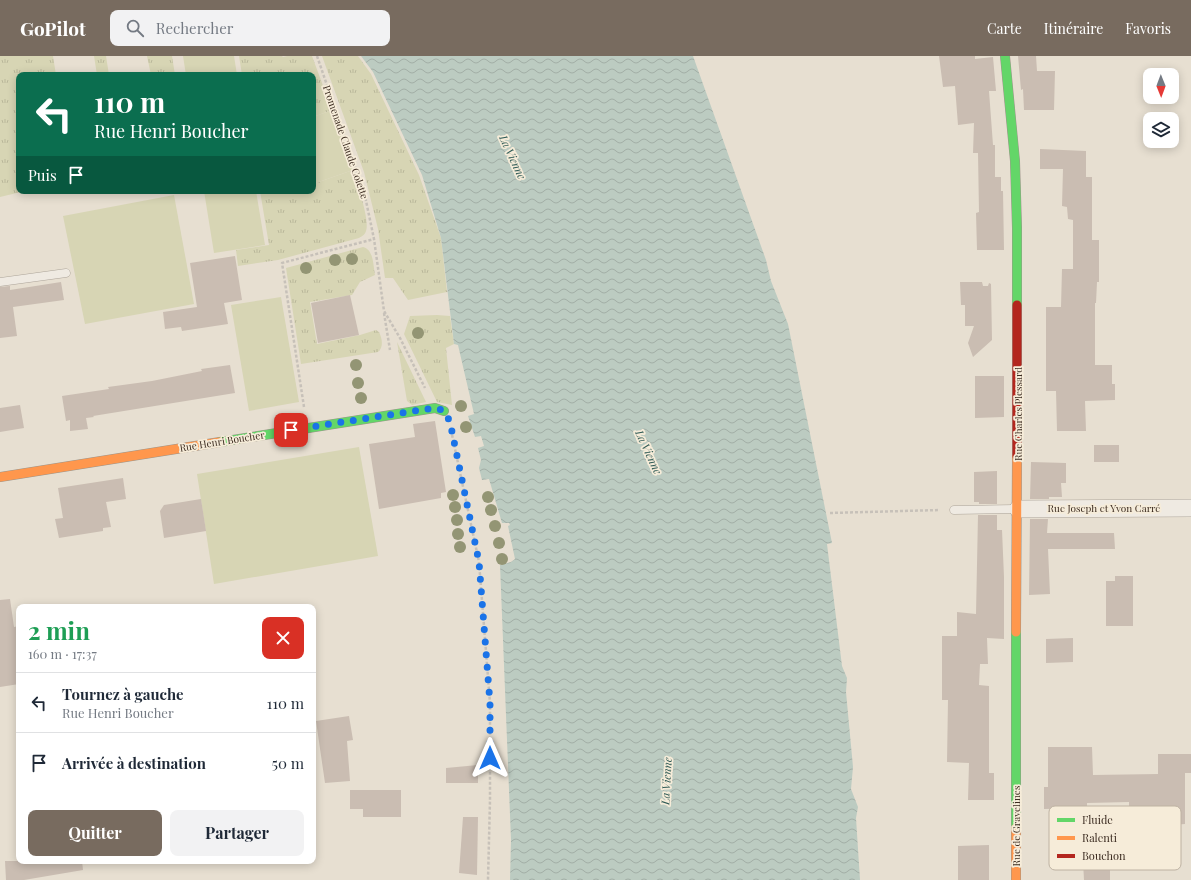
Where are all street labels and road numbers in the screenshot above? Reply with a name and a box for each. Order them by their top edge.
street label: Promenade Claude Colette [320,83,372,201]
street label: Rue Charles Plessard [1011,367,1025,461]
street label: Rue Henri Boucher [178,427,266,455]
street label: Rue Joseph et Yvon Carré [1048,501,1160,515]
street label: Rue de Gravelines [1009,786,1023,866]

